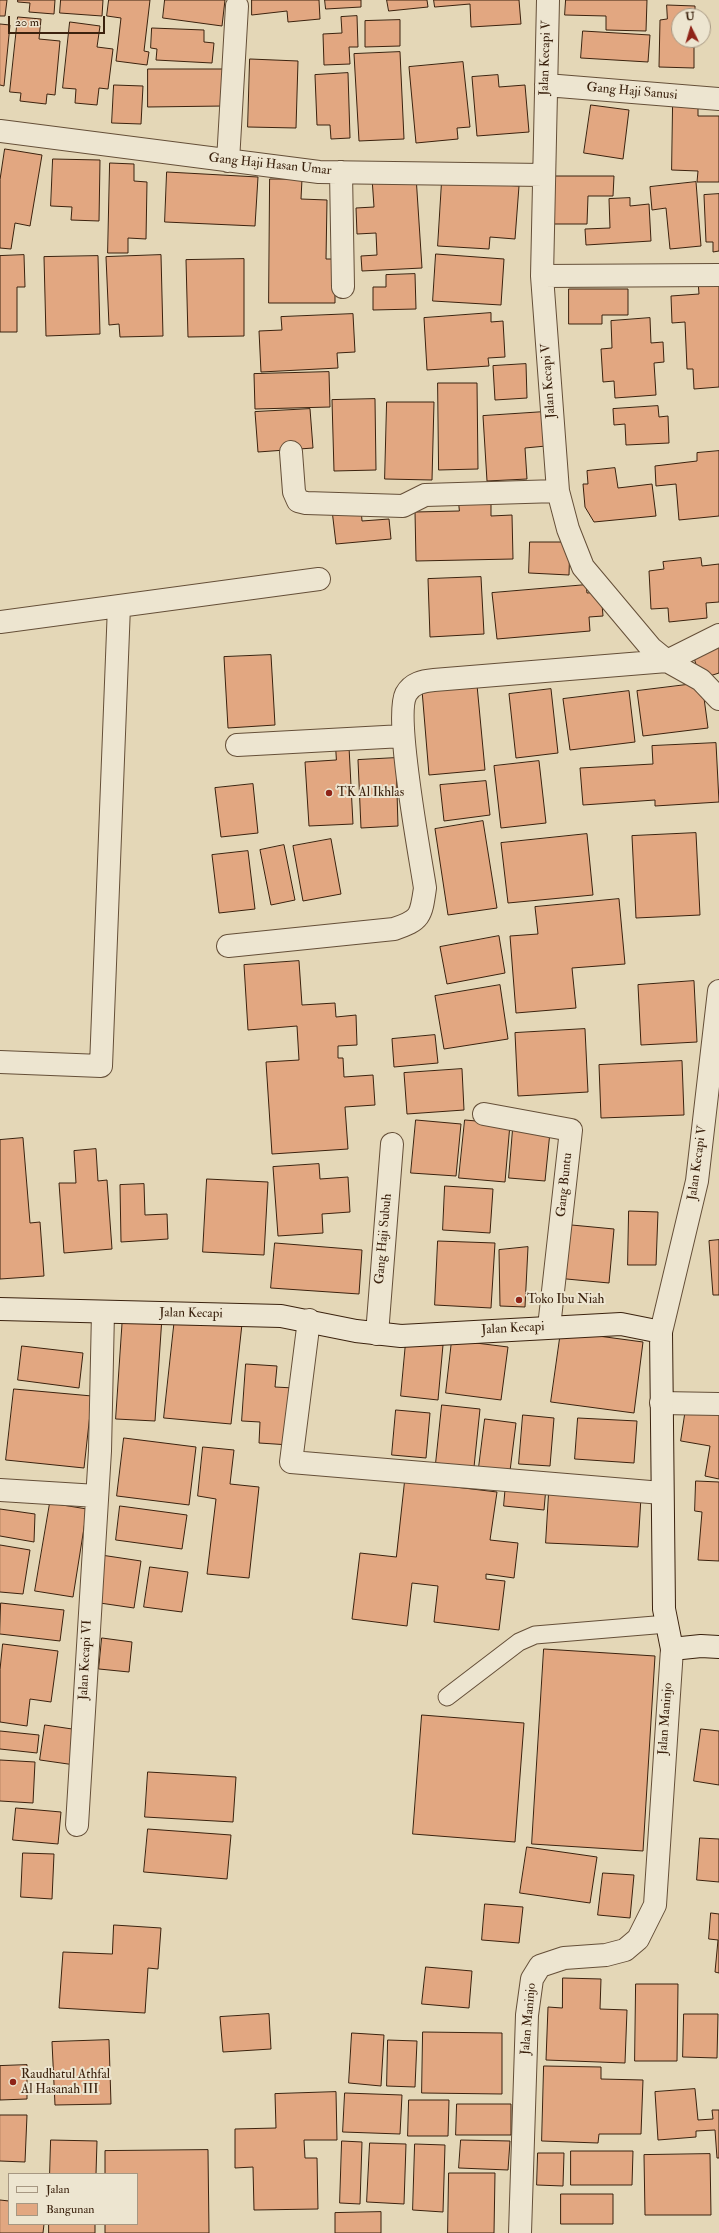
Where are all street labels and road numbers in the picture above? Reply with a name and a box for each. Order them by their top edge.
street label: Jalan Kecapi V [537,20,555,96]
street label: Gang Haji Sanusi [586,80,678,104]
street label: Gang Haji Hasan Umar [208,151,332,179]
street label: Jalan Kecapi V [539,343,559,419]
street label: Jalan Kecapi V [685,1125,711,1201]
street label: Gang Buntu [554,1152,576,1218]
street label: Gang Haji Subuh [372,1193,396,1285]
street label: Jalan Kecapi [159,1306,223,1322]
street label: Jalan Kecapi [481,1320,545,1338]
street label: Jalan Kecapi VI [76,1619,96,1701]
street label: Jalan Maninjo [656,1682,676,1756]
street label: Jalan Maninjo [518,1982,540,2056]

